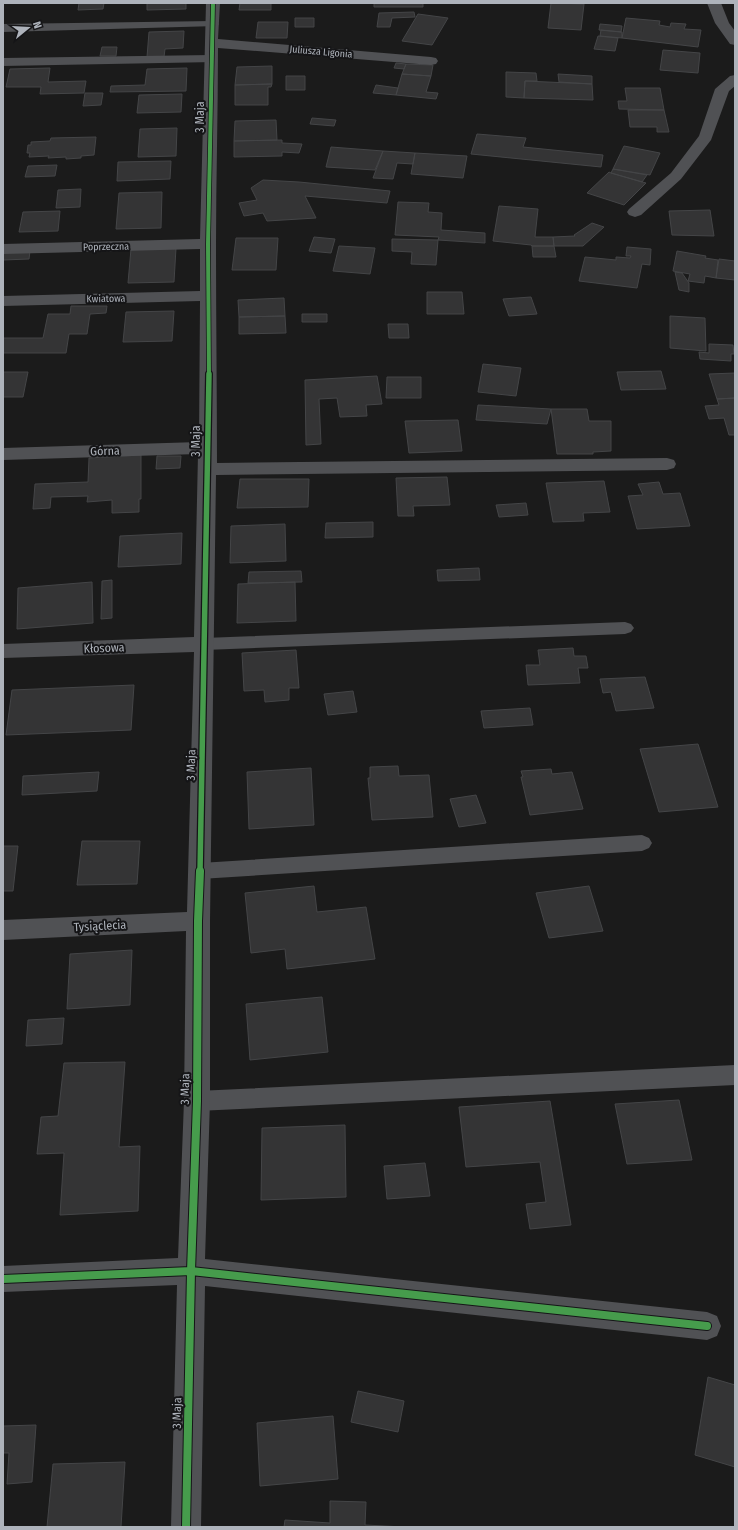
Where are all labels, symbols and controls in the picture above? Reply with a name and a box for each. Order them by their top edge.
north arrow [8,8,48,48]
text: N [30,20,44,30]
street label: Juliusza Ligonia [289,43,353,61]
street label: 3 Maja [193,101,207,133]
street label: Poprzeczna [83,241,129,253]
street label: Kwiatowa [86,293,126,305]
street label: 3 Maja [189,425,203,457]
street label: Górna [90,443,120,459]
street label: Kłosowa [83,640,125,656]
street label: 3 Maja [184,749,198,781]
street label: Tysiąclecia [73,918,127,934]
street label: 3 Maja [178,1073,192,1105]
street label: 3 Maja [170,1397,184,1429]

